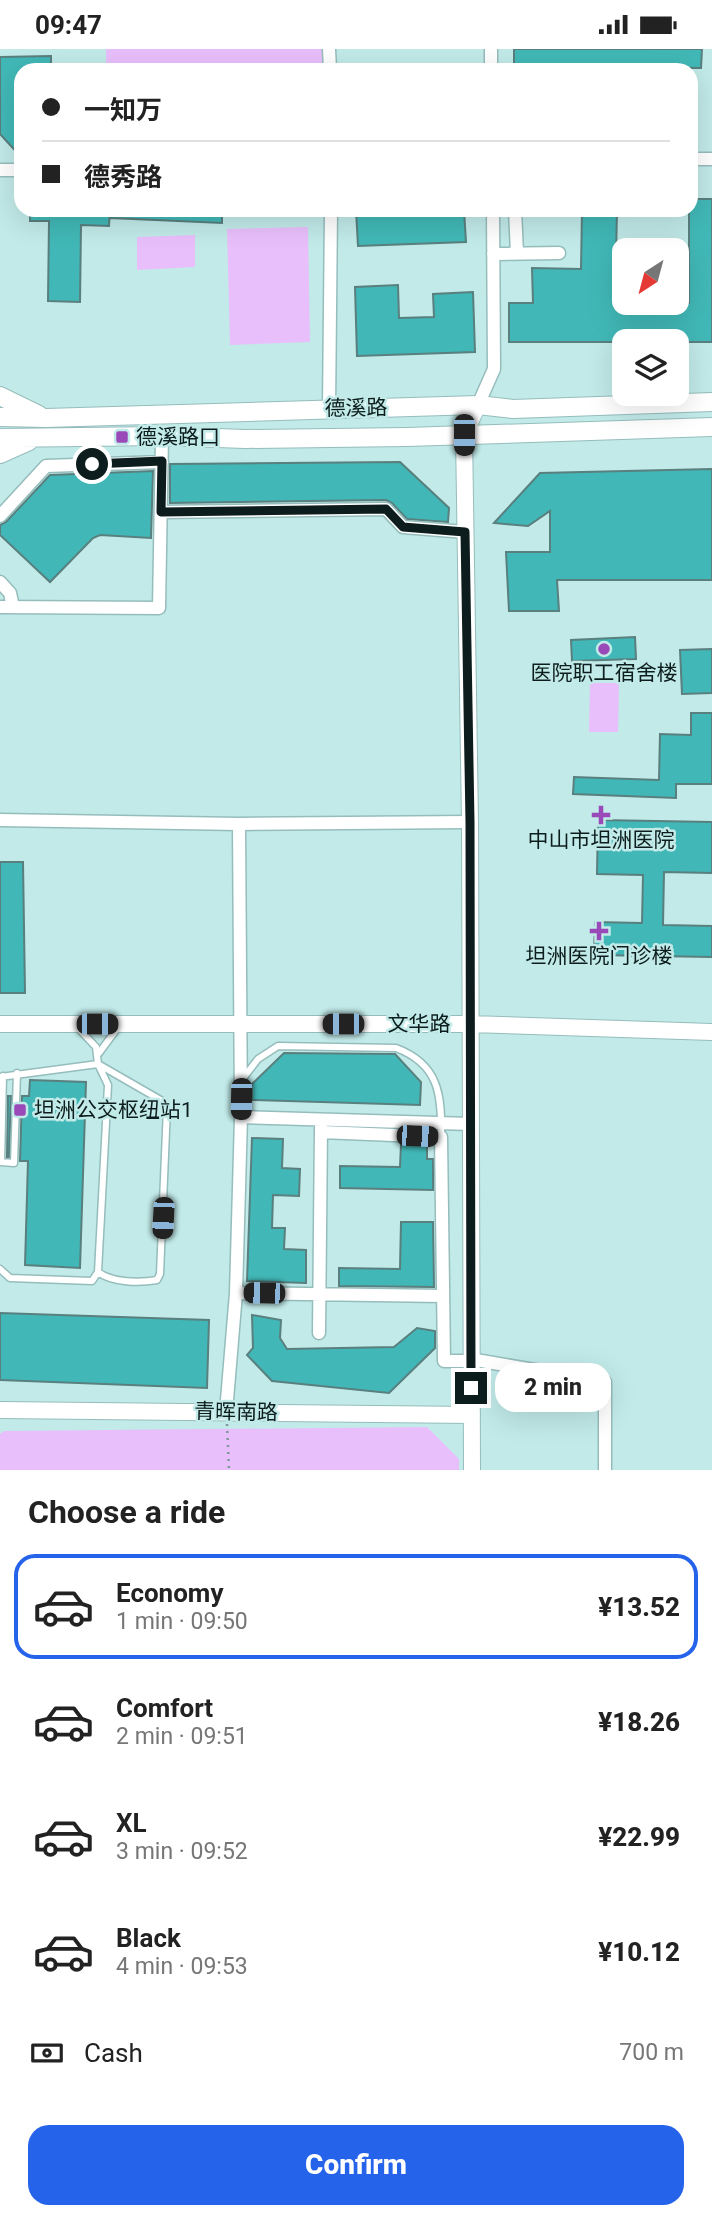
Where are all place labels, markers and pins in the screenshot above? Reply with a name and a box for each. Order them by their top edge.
place label: 德溪路口 [136,425,220,449]
marker: 德溪路口 [114,429,130,445]
marker: 医院职工宿舍楼 [596,641,612,657]
place label: 医院职工宿舍楼 [531,661,678,685]
marker: 中山市坦洲医院 [591,805,611,825]
place label: 中山市坦洲医院 [528,828,675,852]
marker: 坦洲医院门诊楼 [589,921,609,941]
place label: 坦洲医院门诊楼 [526,944,673,968]
place label: 坦洲公交枢纽站1 [34,1098,193,1122]
marker: 坦洲公交枢纽站1 [12,1102,28,1118]

